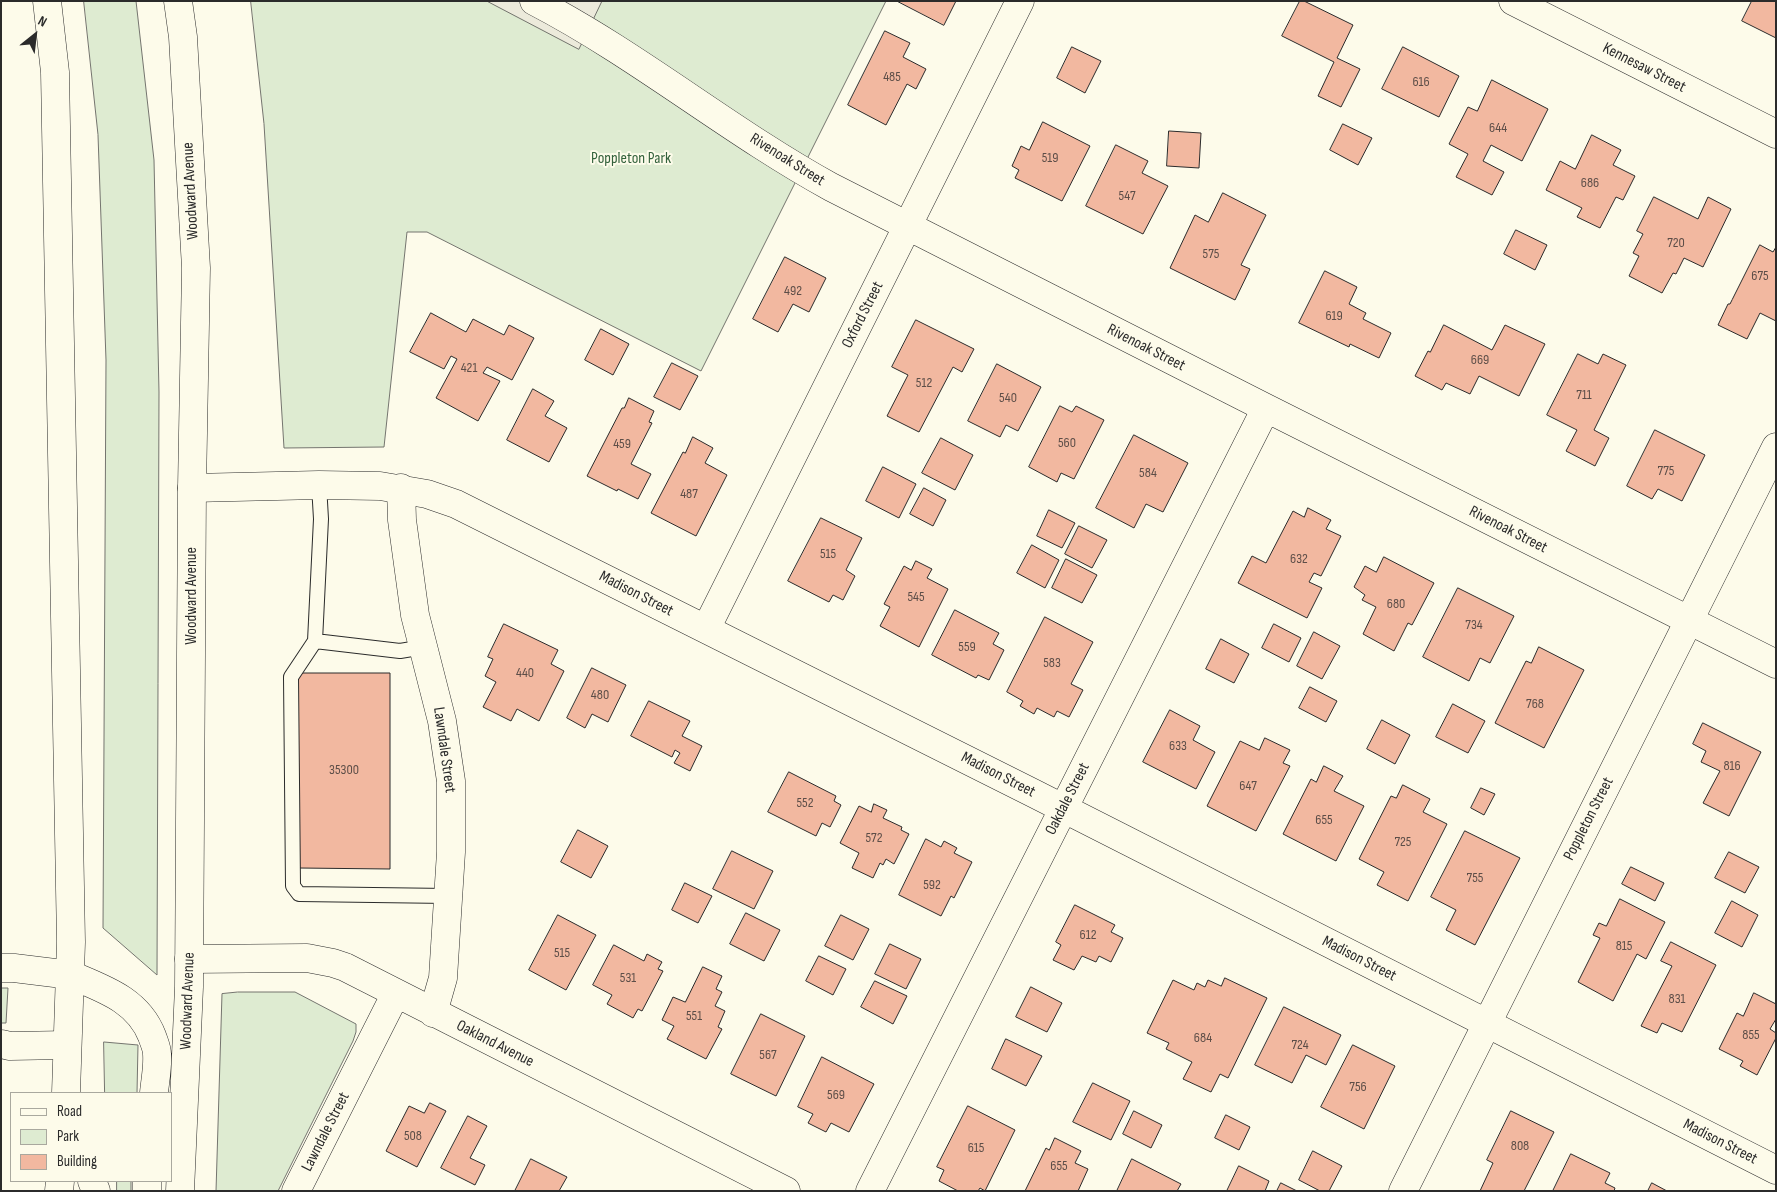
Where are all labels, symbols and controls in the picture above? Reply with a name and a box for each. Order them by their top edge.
north arrow [10,10,60,60]
text: N [35,12,50,31]
street label: Kennesaw Street [1599,39,1689,97]
house number: 485 [883,69,901,85]
house number: 616 [1412,74,1430,90]
house number: 644 [1489,120,1507,136]
street label: Rivenoak Street [746,129,828,191]
street label: Woodward Avenue [179,142,203,240]
park label: Poppleton Park [591,149,671,169]
house number: 519 [1042,150,1058,166]
house number: 686 [1581,175,1599,191]
house number: 547 [1118,188,1136,204]
house number: 720 [1667,235,1685,251]
house number: 575 [1203,246,1219,262]
house number: 675 [1751,268,1769,284]
street label: Oxford Street [838,279,888,351]
house number: 492 [784,283,802,299]
house number: 619 [1325,308,1343,324]
street label: Rivenoak Street [1104,320,1188,376]
house number: 669 [1471,352,1489,368]
house number: 421 [461,360,477,376]
house number: 512 [916,375,932,391]
house number: 711 [1576,387,1592,403]
house number: 540 [999,390,1017,406]
house number: 560 [1058,435,1076,451]
house number: 459 [613,436,631,452]
house number: 775 [1658,463,1674,479]
house number: 584 [1139,465,1157,481]
house number: 487 [680,486,698,502]
street label: Rivenoak Street [1466,502,1550,558]
house number: 515 [820,546,836,562]
street label: Woodward Avenue [182,547,202,645]
house number: 632 [1290,551,1308,567]
street label: Madison Street [596,567,676,621]
house number: 545 [907,589,925,605]
house number: 680 [1387,596,1405,612]
house number: 734 [1465,617,1483,633]
house number: 559 [958,639,976,655]
house number: 583 [1043,655,1061,671]
house number: 440 [516,665,534,681]
house number: 480 [591,687,609,703]
house number: 768 [1526,696,1544,712]
street label: Lawndale Street [428,706,460,794]
house number: 633 [1169,738,1187,754]
street label: Madison Street [958,748,1038,802]
house number: 816 [1723,758,1741,774]
street label: Oakdale Street [1042,760,1094,838]
house number: 35300 [329,762,359,778]
street label: Poppleton Street [1560,774,1618,864]
house number: 647 [1239,778,1257,794]
house number: 552 [797,795,813,811]
house number: 655 [1315,812,1333,828]
house number: 572 [866,830,882,846]
house number: 725 [1395,834,1411,850]
house number: 755 [1467,870,1483,886]
house number: 592 [923,877,941,893]
house number: 612 [1080,927,1096,943]
street label: Madison Street [1319,932,1399,986]
house number: 815 [1616,938,1632,954]
house number: 515 [554,945,570,961]
street label: Woodward Avenue [177,952,199,1050]
house number: 531 [620,970,636,986]
house number: 831 [1669,991,1685,1007]
house number: 551 [686,1008,702,1024]
street label: Oakland Avenue [453,1016,537,1072]
house number: 855 [1742,1027,1760,1043]
house number: 684 [1194,1030,1212,1046]
house number: 724 [1291,1037,1309,1053]
house number: 567 [759,1047,777,1063]
house number: 756 [1349,1079,1367,1095]
house number: 569 [827,1087,845,1103]
street label: Lawndale Street [298,1089,354,1175]
legend [10,1092,172,1182]
text: Road [57,1102,82,1121]
street label: Madison Street [1680,1115,1760,1169]
text: Park [57,1127,79,1146]
house number: 508 [404,1128,422,1144]
house number: 808 [1511,1138,1529,1154]
house number: 615 [968,1140,984,1156]
text: Building [57,1152,97,1171]
house number: 655 [1050,1158,1068,1174]

